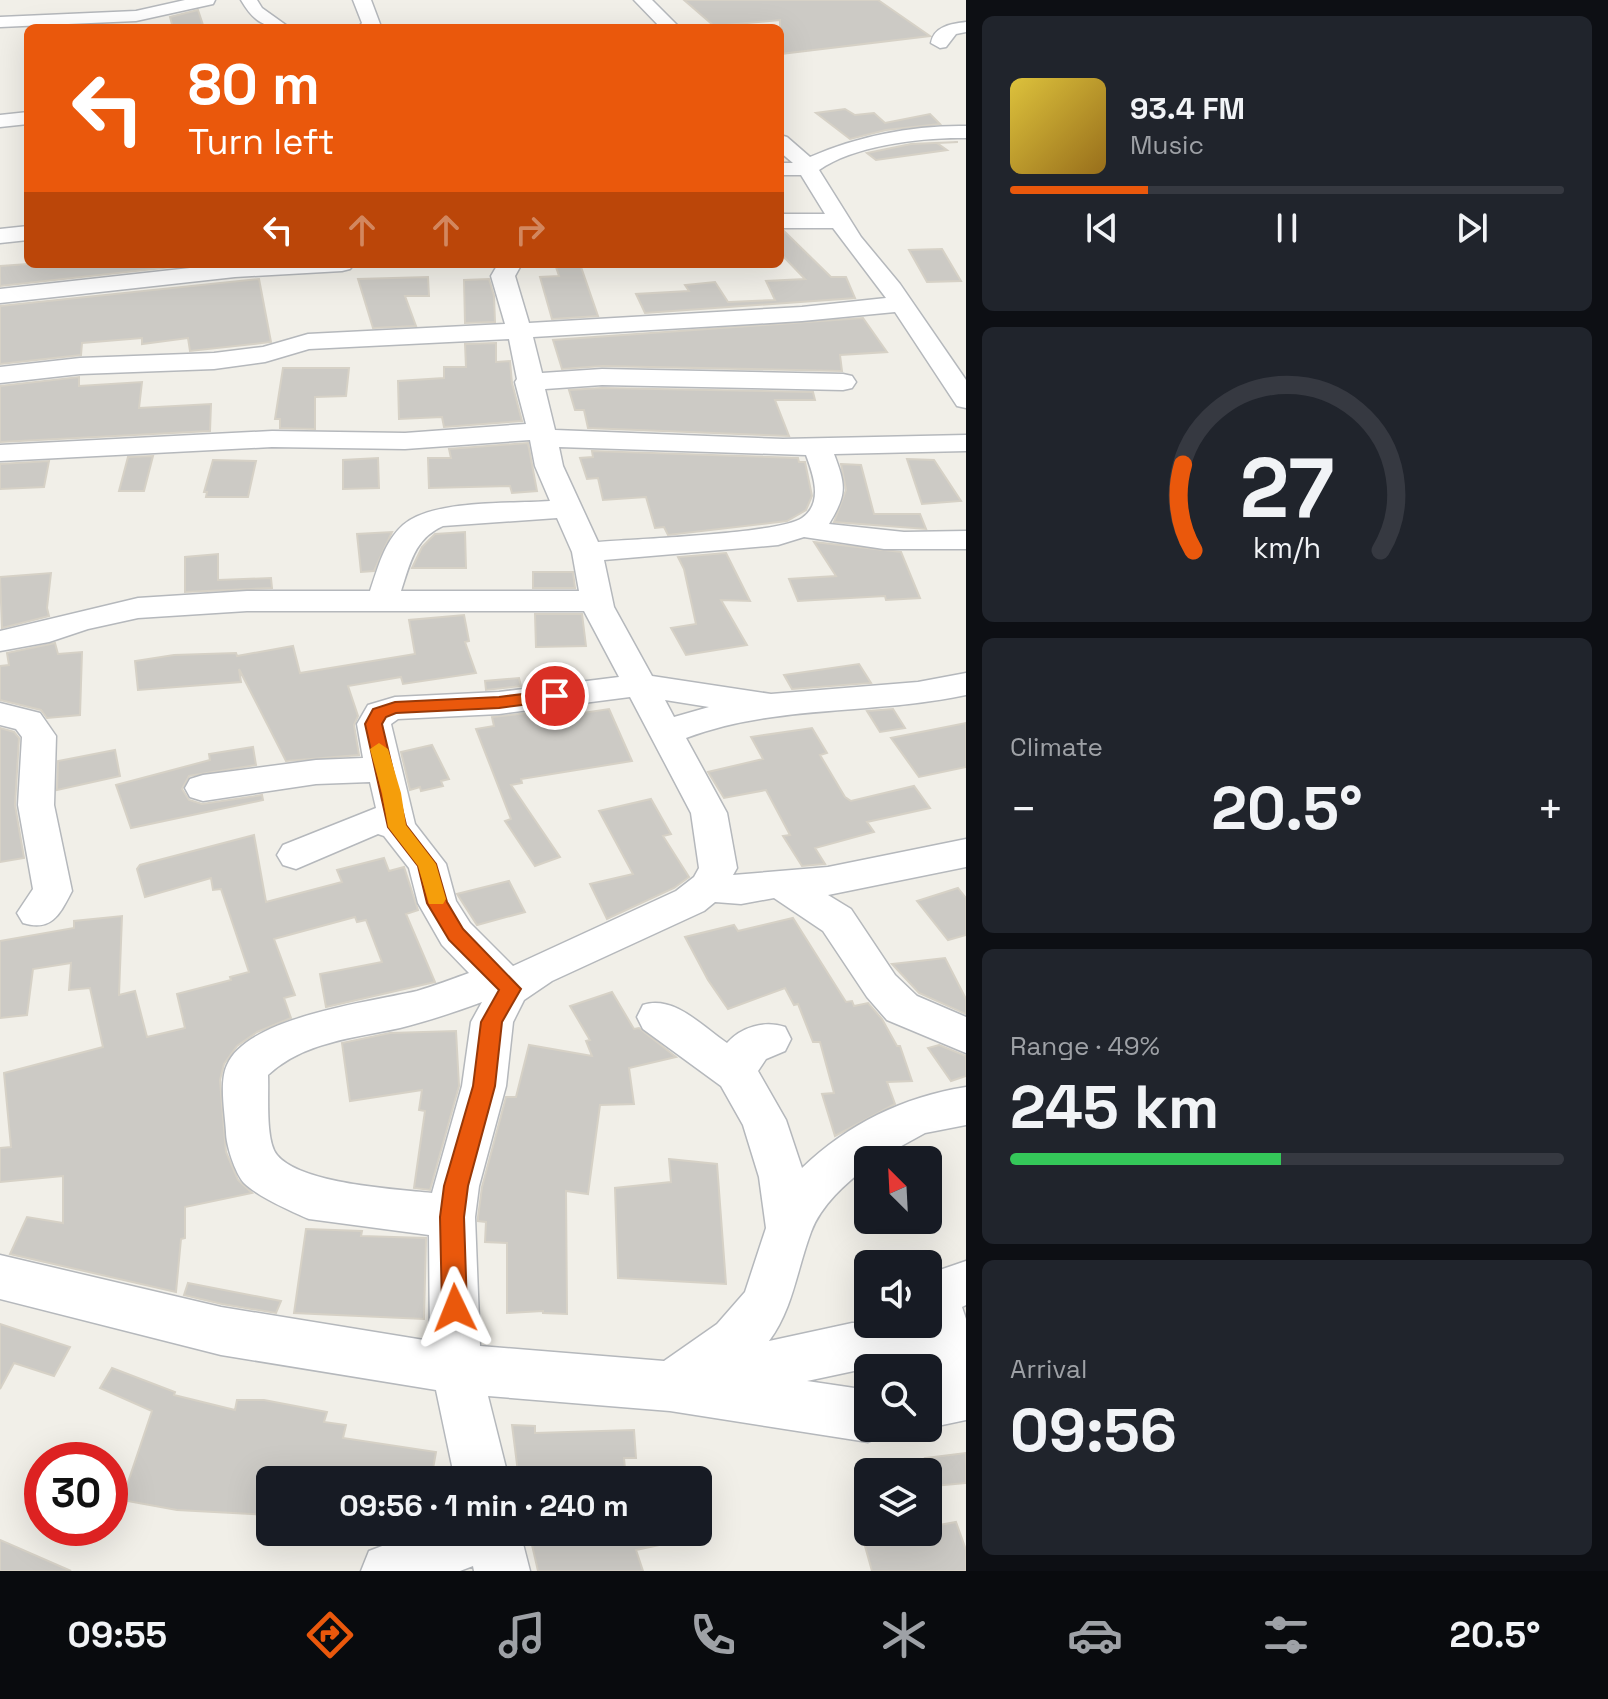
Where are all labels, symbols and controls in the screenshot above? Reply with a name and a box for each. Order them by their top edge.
text: 80 m [188,49,320,120]
icon: left [56,56,160,160]
text: 93.4 FM [1130,89,1245,128]
text: Turn left [188,119,335,165]
text: Music [1130,128,1204,162]
icon: previous [1080,206,1124,250]
icon: pause [1265,206,1309,250]
icon: next [1450,206,1494,250]
icon: left [256,208,300,252]
icon: ahead [340,208,384,252]
icon: ahead [424,208,468,252]
icon: right [508,208,552,252]
text: 27 [1240,434,1334,540]
text: km/h [1253,530,1321,566]
pin [521,662,589,730]
icon: arrive [533,674,577,718]
text: Climate [1010,730,1103,764]
text: 20.5° [1211,770,1363,847]
text: − [1010,781,1037,837]
text: + [1537,781,1564,837]
text: Range · 49% [1010,1029,1160,1063]
text: 245 km [1010,1069,1219,1146]
north arrow [854,1146,942,1234]
map controls [854,1146,942,1546]
button: sound [854,1250,942,1338]
position arrow [413,1266,497,1350]
text: Arrival [1010,1352,1087,1386]
button: search [854,1354,942,1442]
text: 09:56 [1010,1392,1177,1469]
speed limit sign: 30 [24,1442,128,1546]
button: layers [854,1458,942,1546]
text: 09:56 · 1 min · 240 m [339,1486,629,1525]
icon: directions [302,1607,358,1663]
icon: music [494,1607,550,1663]
icon: phone [685,1607,741,1663]
icon: climate [876,1607,932,1663]
icon: car [1067,1607,1123,1663]
icon: filters [1258,1607,1314,1663]
text: 09:55 [68,1612,167,1658]
text: 20.5° [1450,1612,1540,1658]

